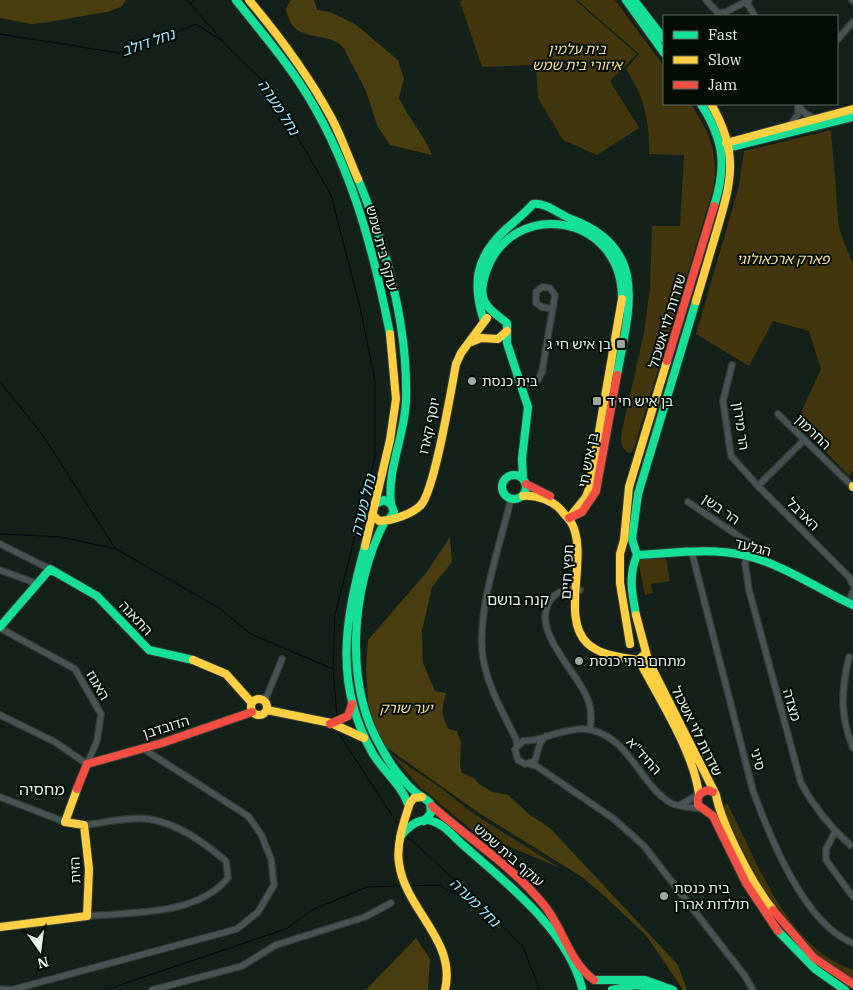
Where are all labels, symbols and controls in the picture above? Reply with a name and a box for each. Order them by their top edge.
legend [663,15,838,105]
water label: נחל דולב [119,24,178,60]
text: Fast [708,25,738,44]
park label: בית עלמין איזורי בית שמש [532,40,624,74]
text: Slow [708,50,742,69]
text: Jam [708,75,737,94]
water label: נחל מערה [254,76,305,140]
street label: עוקף בית שמש [362,203,402,293]
park label: פארק ארכאולוגי [737,250,831,268]
street label: שדרות לוי אשכול [644,272,690,370]
place label: בן איש חי ג [547,335,611,353]
marker: בן איש חי ג [615,338,627,350]
place label: בית כנסת [482,372,538,390]
marker: בית כנסת [466,375,478,387]
place label: בן איש חי ד [607,392,673,410]
marker: בן איש חי ד [591,395,603,407]
street label: יוסף קארו [414,396,444,456]
street label: הר מירון [729,401,753,451]
street label: החרמון [791,410,835,454]
street label: בן איש חי [574,431,602,489]
water label: נחל מערה [346,471,380,538]
street label: הר בשן [699,490,743,528]
street label: הארבל [783,494,823,534]
street label: הגלעד [733,534,773,560]
street label: חפץ חיים [557,544,577,600]
district label: קנה בושם [487,590,549,609]
street label: התאנה [115,597,157,639]
place label: מתחם בתי כנסת [589,652,686,670]
marker: מתחם בתי כנסת [573,655,585,667]
street label: האגוז [82,667,114,703]
street label: שדרות לוי אשכול [667,683,727,779]
street label: מצדה [779,687,805,723]
park label: יער שורק [379,699,434,717]
street label: הדובדבן [140,711,192,743]
street label: החיד"א [622,733,666,779]
street label: סיני [746,746,770,772]
district label: מחסיה [19,779,65,799]
street label: עוקף בית שמש [470,819,548,891]
street label: הזית [66,856,84,884]
water label: נחל מערה [446,873,505,932]
place label: בית כנסת תולדות אהרן [674,879,749,913]
marker: בית כנסת תולדות אהרן [658,890,670,902]
north arrow [15,925,65,975]
text: N [36,953,51,973]

